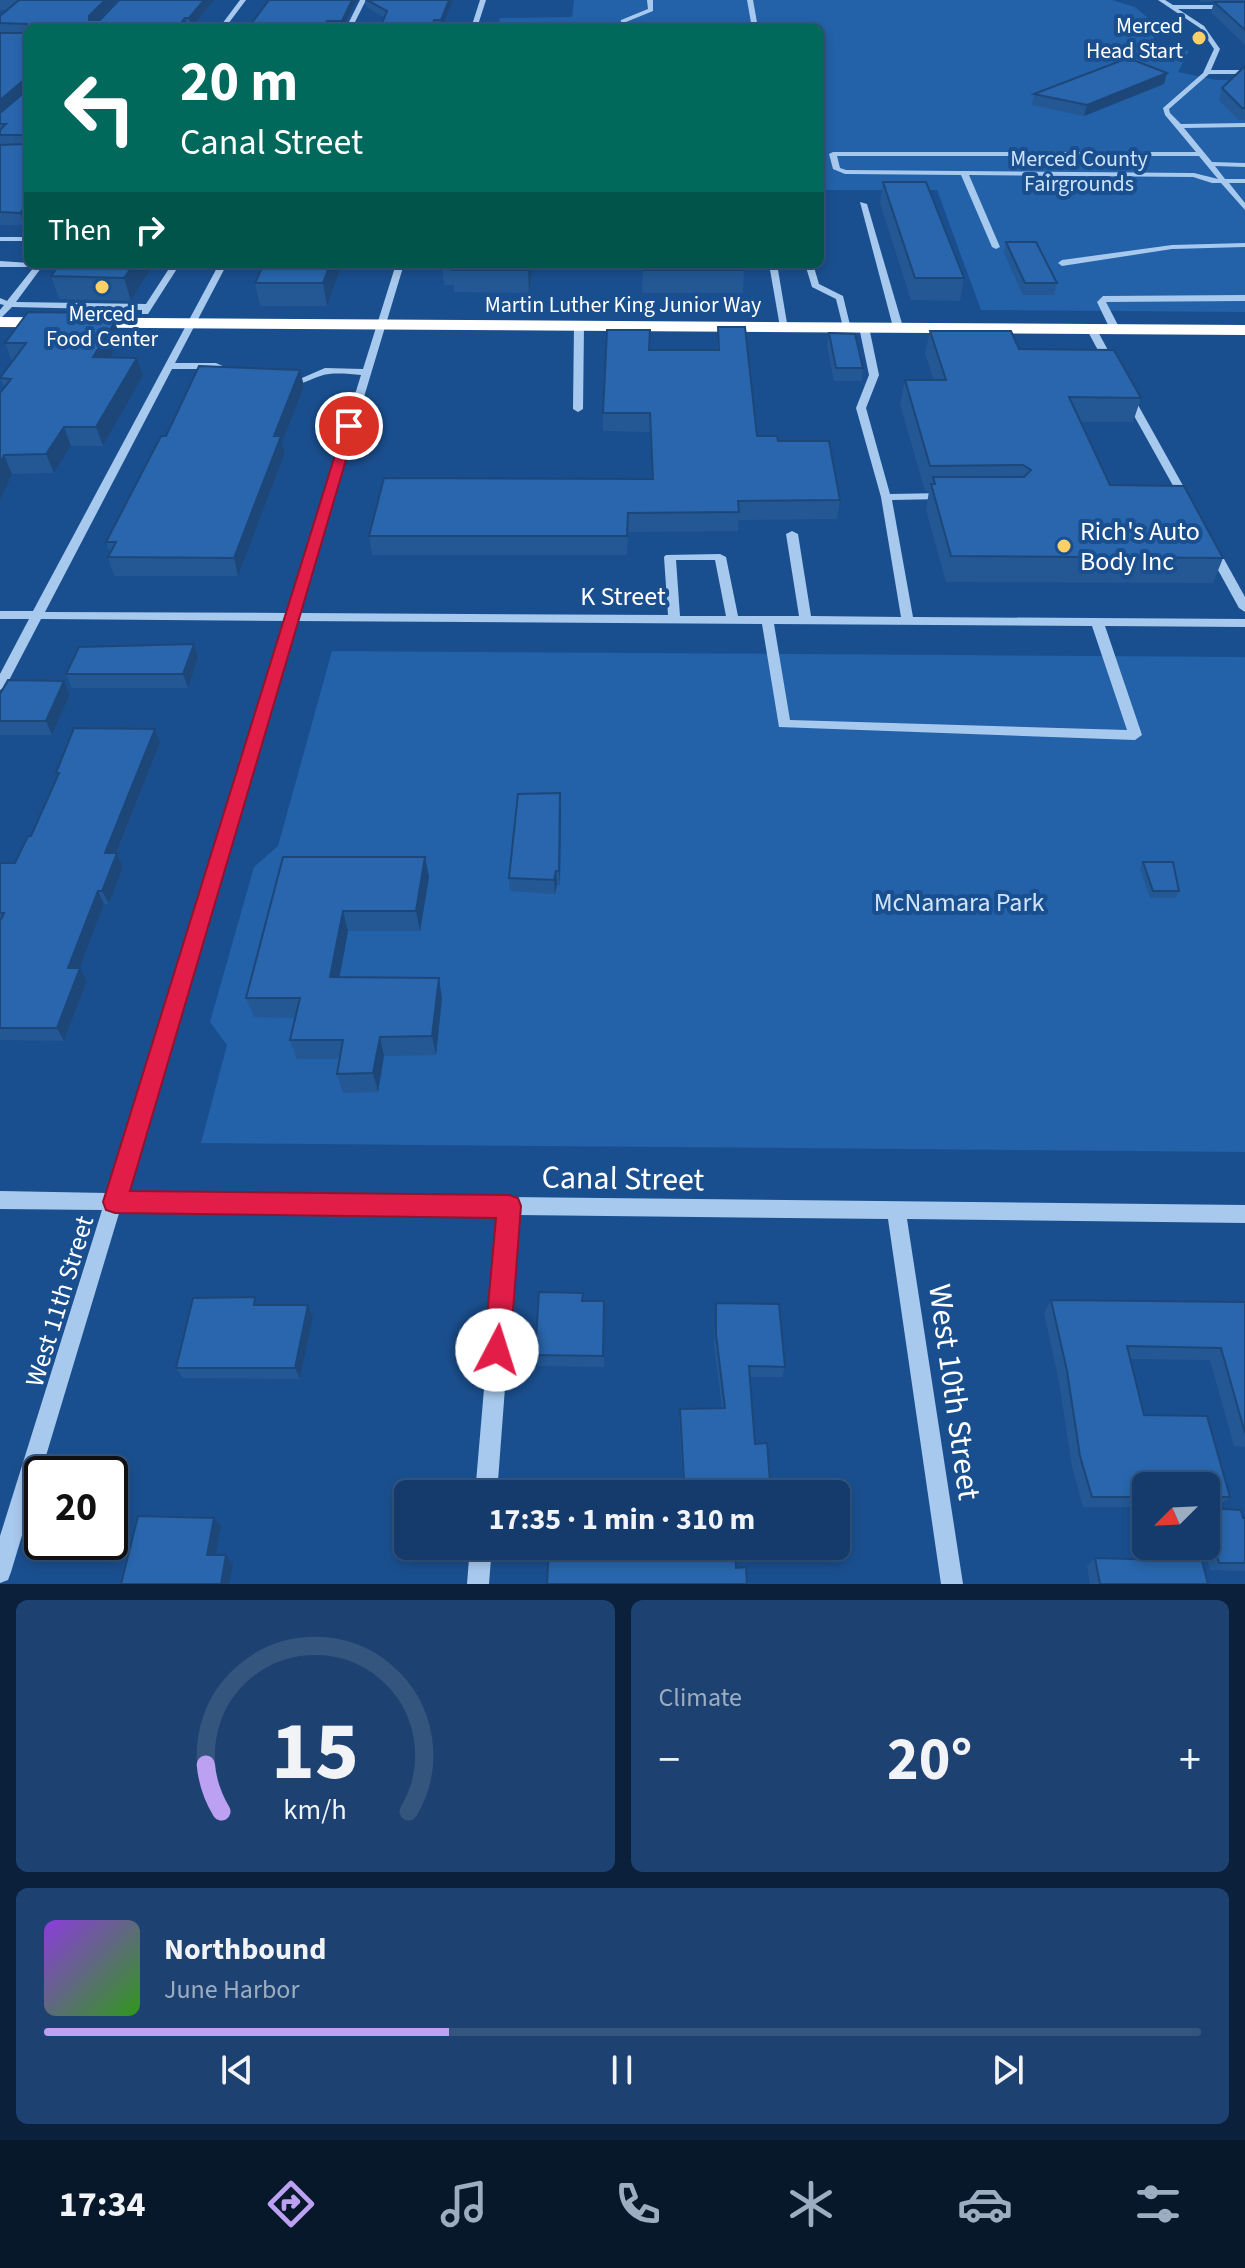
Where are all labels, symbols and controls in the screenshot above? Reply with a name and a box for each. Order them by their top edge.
place label: Merced Head Start [1086,10,1184,67]
marker: Merced Head Start [1190,29,1208,47]
text: 20 m [180,43,298,122]
icon: left [48,56,152,160]
text: Canal Street [180,117,363,168]
park label: Merced County Fairgrounds [1010,143,1149,200]
icon: right [128,208,172,252]
text: Then [48,209,112,252]
marker: Merced Food Center [93,278,111,296]
street label: Martin Luther King Junior Way [485,289,762,321]
place label: Merced Food Center [46,298,158,355]
pin [315,392,383,460]
icon: arrive [327,404,371,448]
place label: Rich's Auto Body Inc [1080,513,1200,580]
marker: Rich's Auto Body Inc [1055,537,1073,555]
street label: K Street [580,578,666,615]
park label: McNamara Park [874,884,1044,921]
street label: Canal Street [541,1155,705,1203]
street label: West 11th Street [16,1211,103,1391]
street label: West 10th Street [916,1281,992,1503]
position arrow [455,1308,539,1392]
speed limit sign: 20 [24,1456,128,1560]
north arrow [1132,1472,1220,1560]
map controls [1132,1472,1220,1560]
text: 17:35 · 1 min · 310 m [489,1498,755,1541]
text: Climate [659,1679,742,1716]
text: 15 [271,1693,359,1811]
text: 20° [887,1718,972,1803]
text: − [659,1729,680,1792]
text: + [1179,1729,1201,1792]
text: km/h [284,1790,347,1830]
text: Northbound [164,1928,326,1971]
text: June Harbor [164,1971,300,2008]
icon: previous [215,2048,259,2092]
icon: pause [600,2048,644,2092]
icon: next [986,2048,1030,2092]
icon: directions [263,2176,319,2232]
icon: music [436,2176,492,2232]
icon: phone [610,2176,666,2232]
icon: climate [783,2176,839,2232]
icon: car [957,2176,1013,2232]
icon: filters [1130,2176,1186,2232]
text: 17:34 [59,2179,146,2230]

